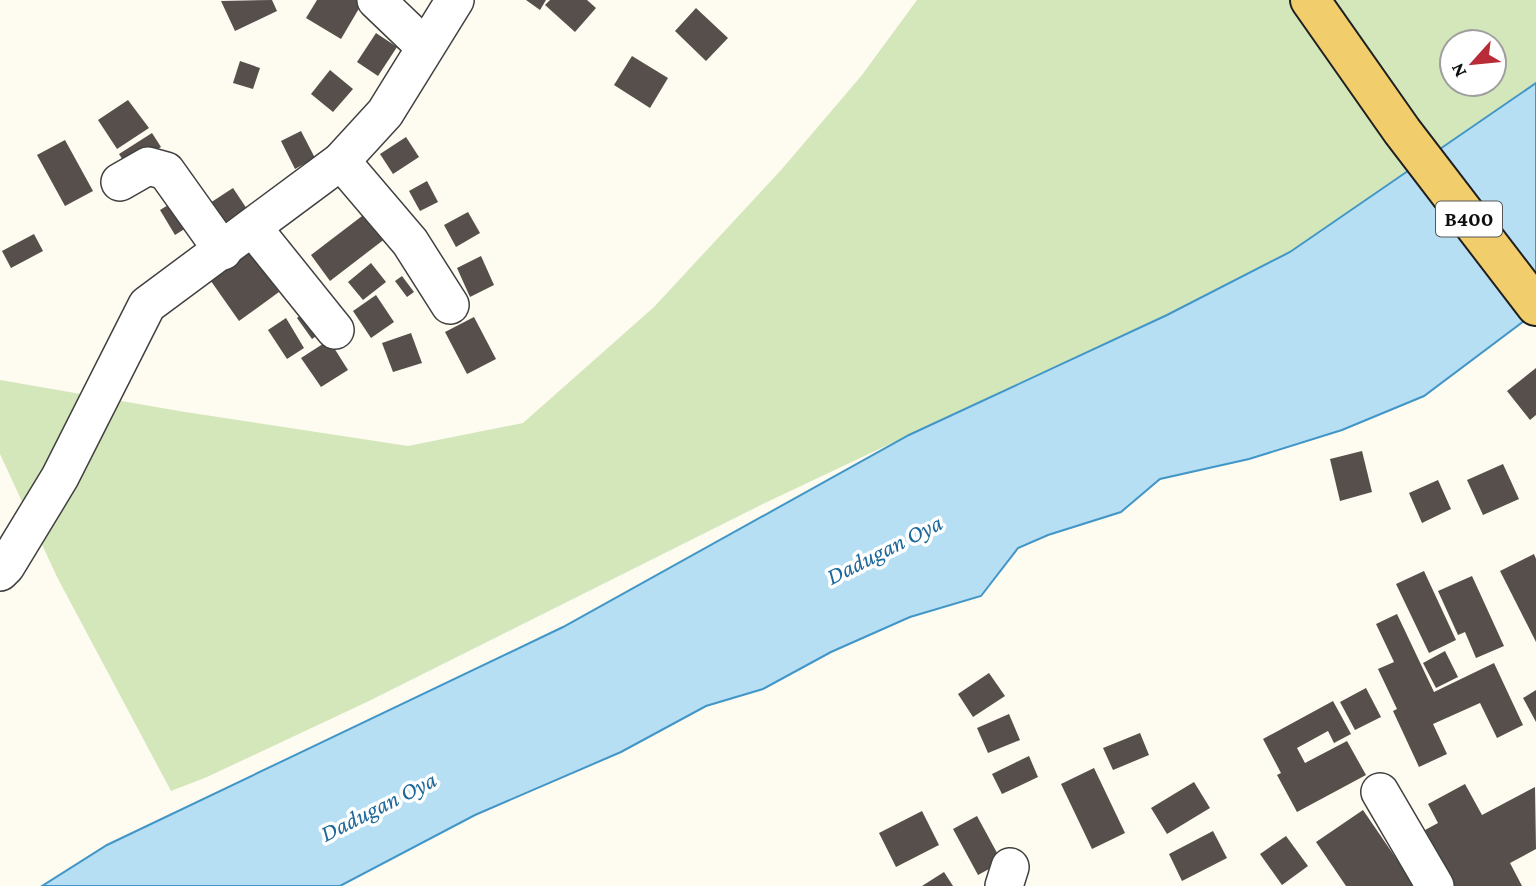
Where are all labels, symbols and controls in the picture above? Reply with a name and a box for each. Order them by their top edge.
north arrow [1438,28,1508,98]
text: N [1446,60,1471,81]
road number: B400 [1436,202,1502,236]
water label: Dadugan Oya [822,508,946,590]
water label: Dadugan Oya [316,765,440,847]

